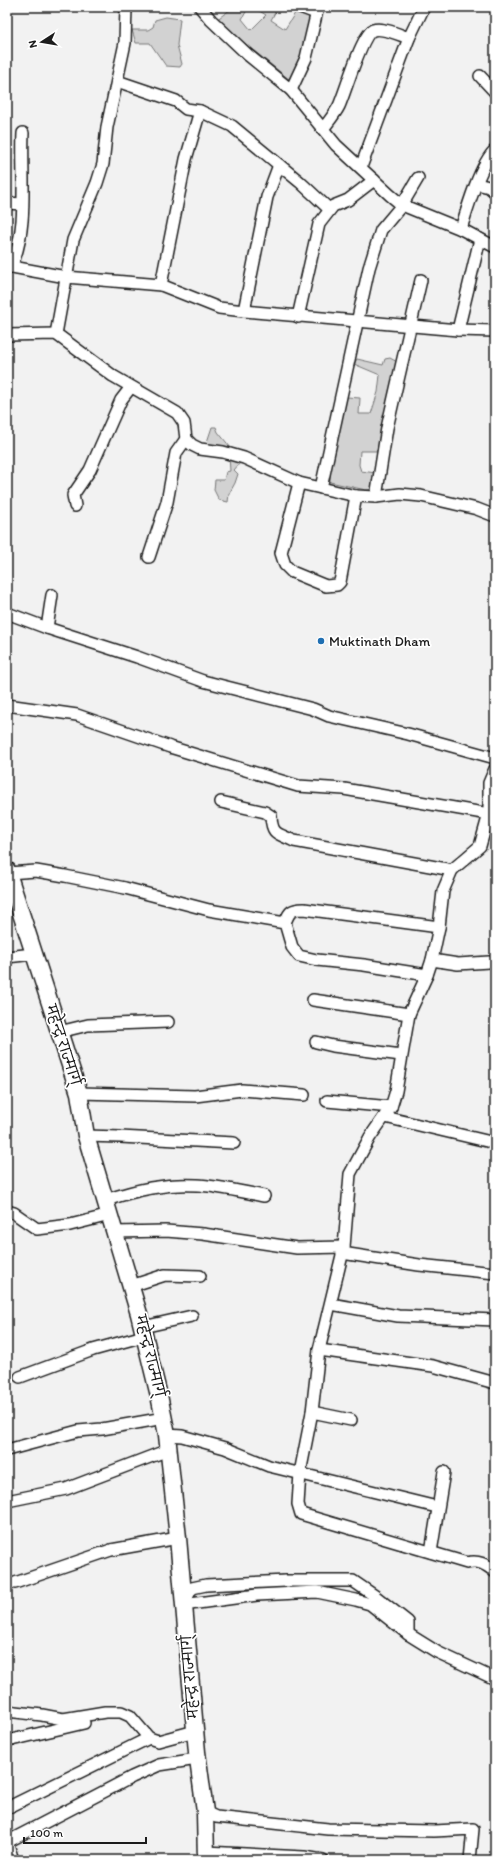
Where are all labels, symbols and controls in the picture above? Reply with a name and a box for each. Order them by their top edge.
north arrow [22,22,62,62]
text: N [26,39,40,49]
place label: Muktinath Dham [329,633,431,650]
marker: Muktinath Dham [316,636,326,646]
street label: महेन्द्र राज्मार्ग् [40,1000,89,1090]
street label: महेन्द्र राज्मार्ग् [129,1311,174,1401]
street label: महेन्द्र राज्मार्ग् [173,1633,204,1721]
scale bar [24,1819,146,1845]
text: 100 m [30,1826,63,1840]

